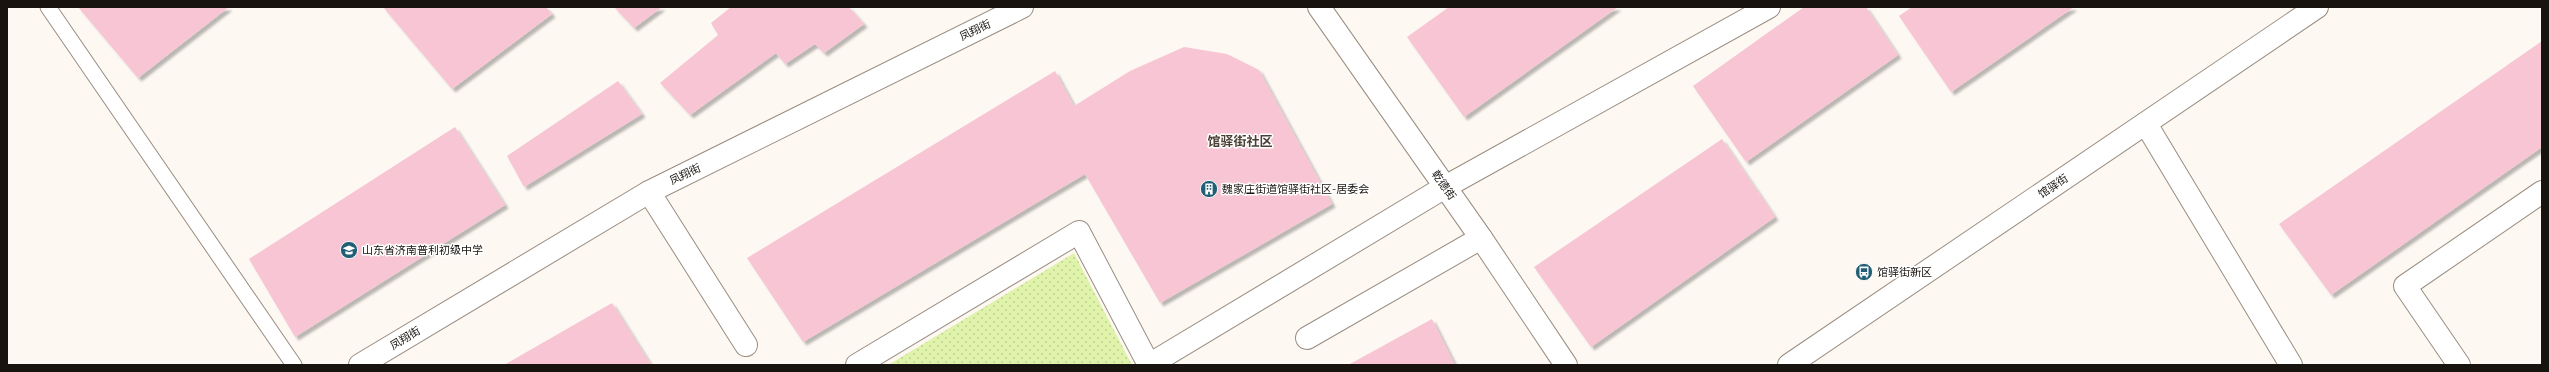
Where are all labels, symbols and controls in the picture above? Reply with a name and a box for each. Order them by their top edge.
street label: 凤翔街 [957,16,993,44]
district label: 馆驿街社区 [1207,133,1273,149]
street label: 凤翔街 [667,160,703,188]
street label: 乾德街 [1429,167,1459,203]
street label: 馆驿街 [2035,171,2071,201]
building icon: 魏家庄街道馆驿街社区-居委会 [1199,179,1219,199]
place label: 魏家庄街道馆驿街社区-居委会 [1222,182,1369,196]
school or university icon: 山东省济南普利初级中学 [339,240,359,260]
place label: 山东省济南普利初级中学 [362,243,483,257]
bus stop icon: 馆驿街新区 [1854,262,1874,282]
place label: 馆驿街新区 [1877,265,1932,279]
street label: 凤翔街 [387,324,423,352]

